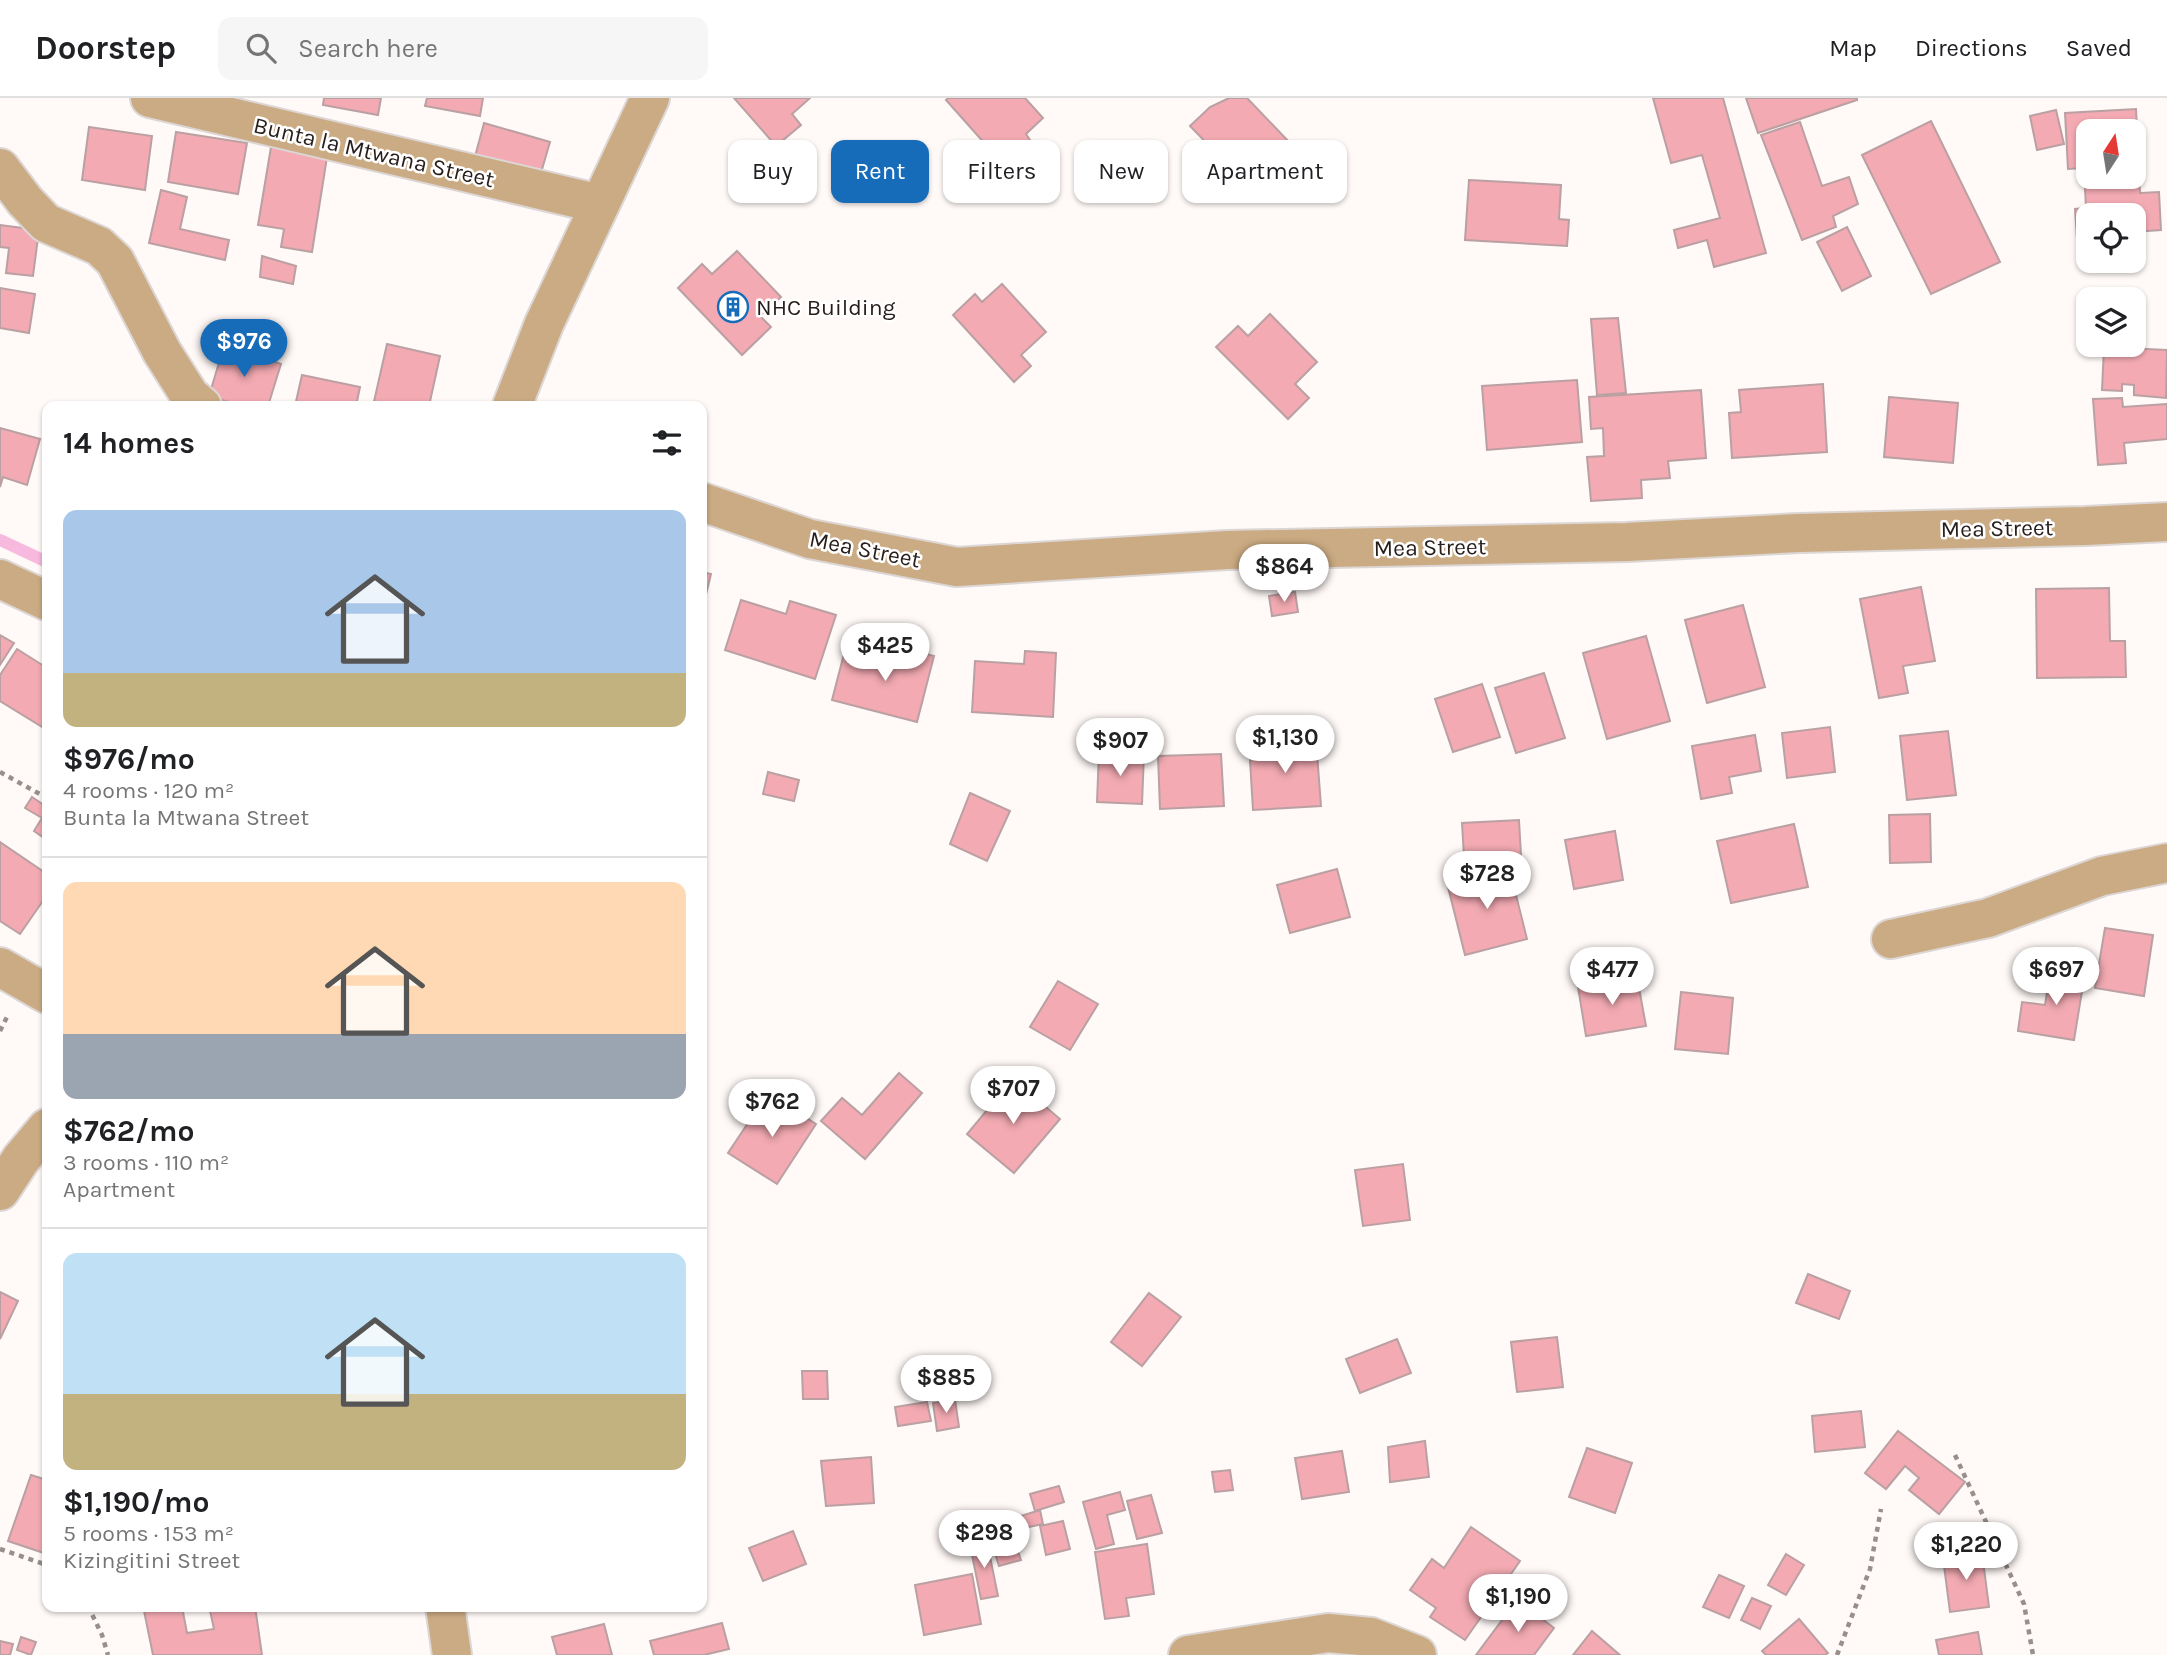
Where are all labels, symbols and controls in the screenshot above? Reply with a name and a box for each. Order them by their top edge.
search box [218,17,708,80]
text: Doorstep [35,29,176,67]
icon: search [242,29,280,67]
text: Search here [298,33,438,64]
text: Map [1829,34,1877,62]
text: Directions [1915,34,2028,62]
text: Saved [2066,34,2132,62]
street label: Bunta la Mtwana Street [251,112,497,193]
north arrow [2076,119,2146,189]
map controls [2076,119,2146,357]
chip: Buy [728,140,817,203]
chip: Rent [831,140,929,203]
chip: Filters [943,140,1060,203]
chip: New [1074,140,1168,203]
chip: Apartment [1182,140,1347,203]
button: locate [2076,203,2146,273]
button: layers [2076,287,2146,357]
building icon: NHC Building [716,290,750,324]
place label: NHC Building [756,294,896,321]
pin: $976 [203,320,285,379]
text: $976 [216,328,272,355]
icon: filters [648,424,686,462]
text: 14 homes [63,425,195,461]
street label: Mea Street [1941,514,2054,543]
street label: Mea Street [807,525,923,574]
street label: Mea Street [1374,533,1487,562]
pin: $864 [1243,545,1325,604]
text: $864 [1255,553,1313,580]
icon: home [312,556,438,682]
pin: $425 [844,624,926,683]
text: $425 [857,632,913,659]
pin: $1,130 [1228,716,1342,775]
pin: $907 [1079,718,1161,778]
text: $1,130 [1252,724,1318,751]
text: $907 [1092,727,1148,754]
text: $976/mo [63,741,195,777]
text: 4 rooms · 120 m² [63,777,234,804]
text: Bunta la Mtwana Street [63,804,309,831]
pin: $728 [1446,852,1528,911]
text: $728 [1459,860,1515,887]
icon: home [312,928,438,1054]
pin: $477 [1571,948,1653,1007]
pin: $697 [2015,948,2097,1007]
text: $477 [1586,956,1638,983]
text: $697 [2028,956,2084,983]
pin: $707 [972,1066,1054,1126]
text: $707 [986,1075,1040,1102]
pin: $762 [731,1080,813,1139]
text: $762 [744,1088,800,1115]
text: $762/mo [63,1113,195,1149]
text: 3 rooms · 110 m² [63,1149,229,1176]
text: Apartment [63,1176,175,1203]
icon: home [312,1299,438,1425]
pin: $885 [905,1356,987,1415]
text: $885 [917,1364,975,1391]
text: $1,190/mo [63,1484,210,1520]
pin: $298 [943,1510,1025,1570]
text: $298 [955,1519,1013,1546]
text: 5 rooms · 153 m² [63,1520,234,1547]
pin: $1,220 [1909,1522,2023,1582]
text: $1,220 [1930,1531,2002,1558]
text: Kizingitini Street [63,1547,240,1574]
pin: $1,190 [1461,1574,1575,1634]
text: $1,190 [1485,1583,1551,1610]

